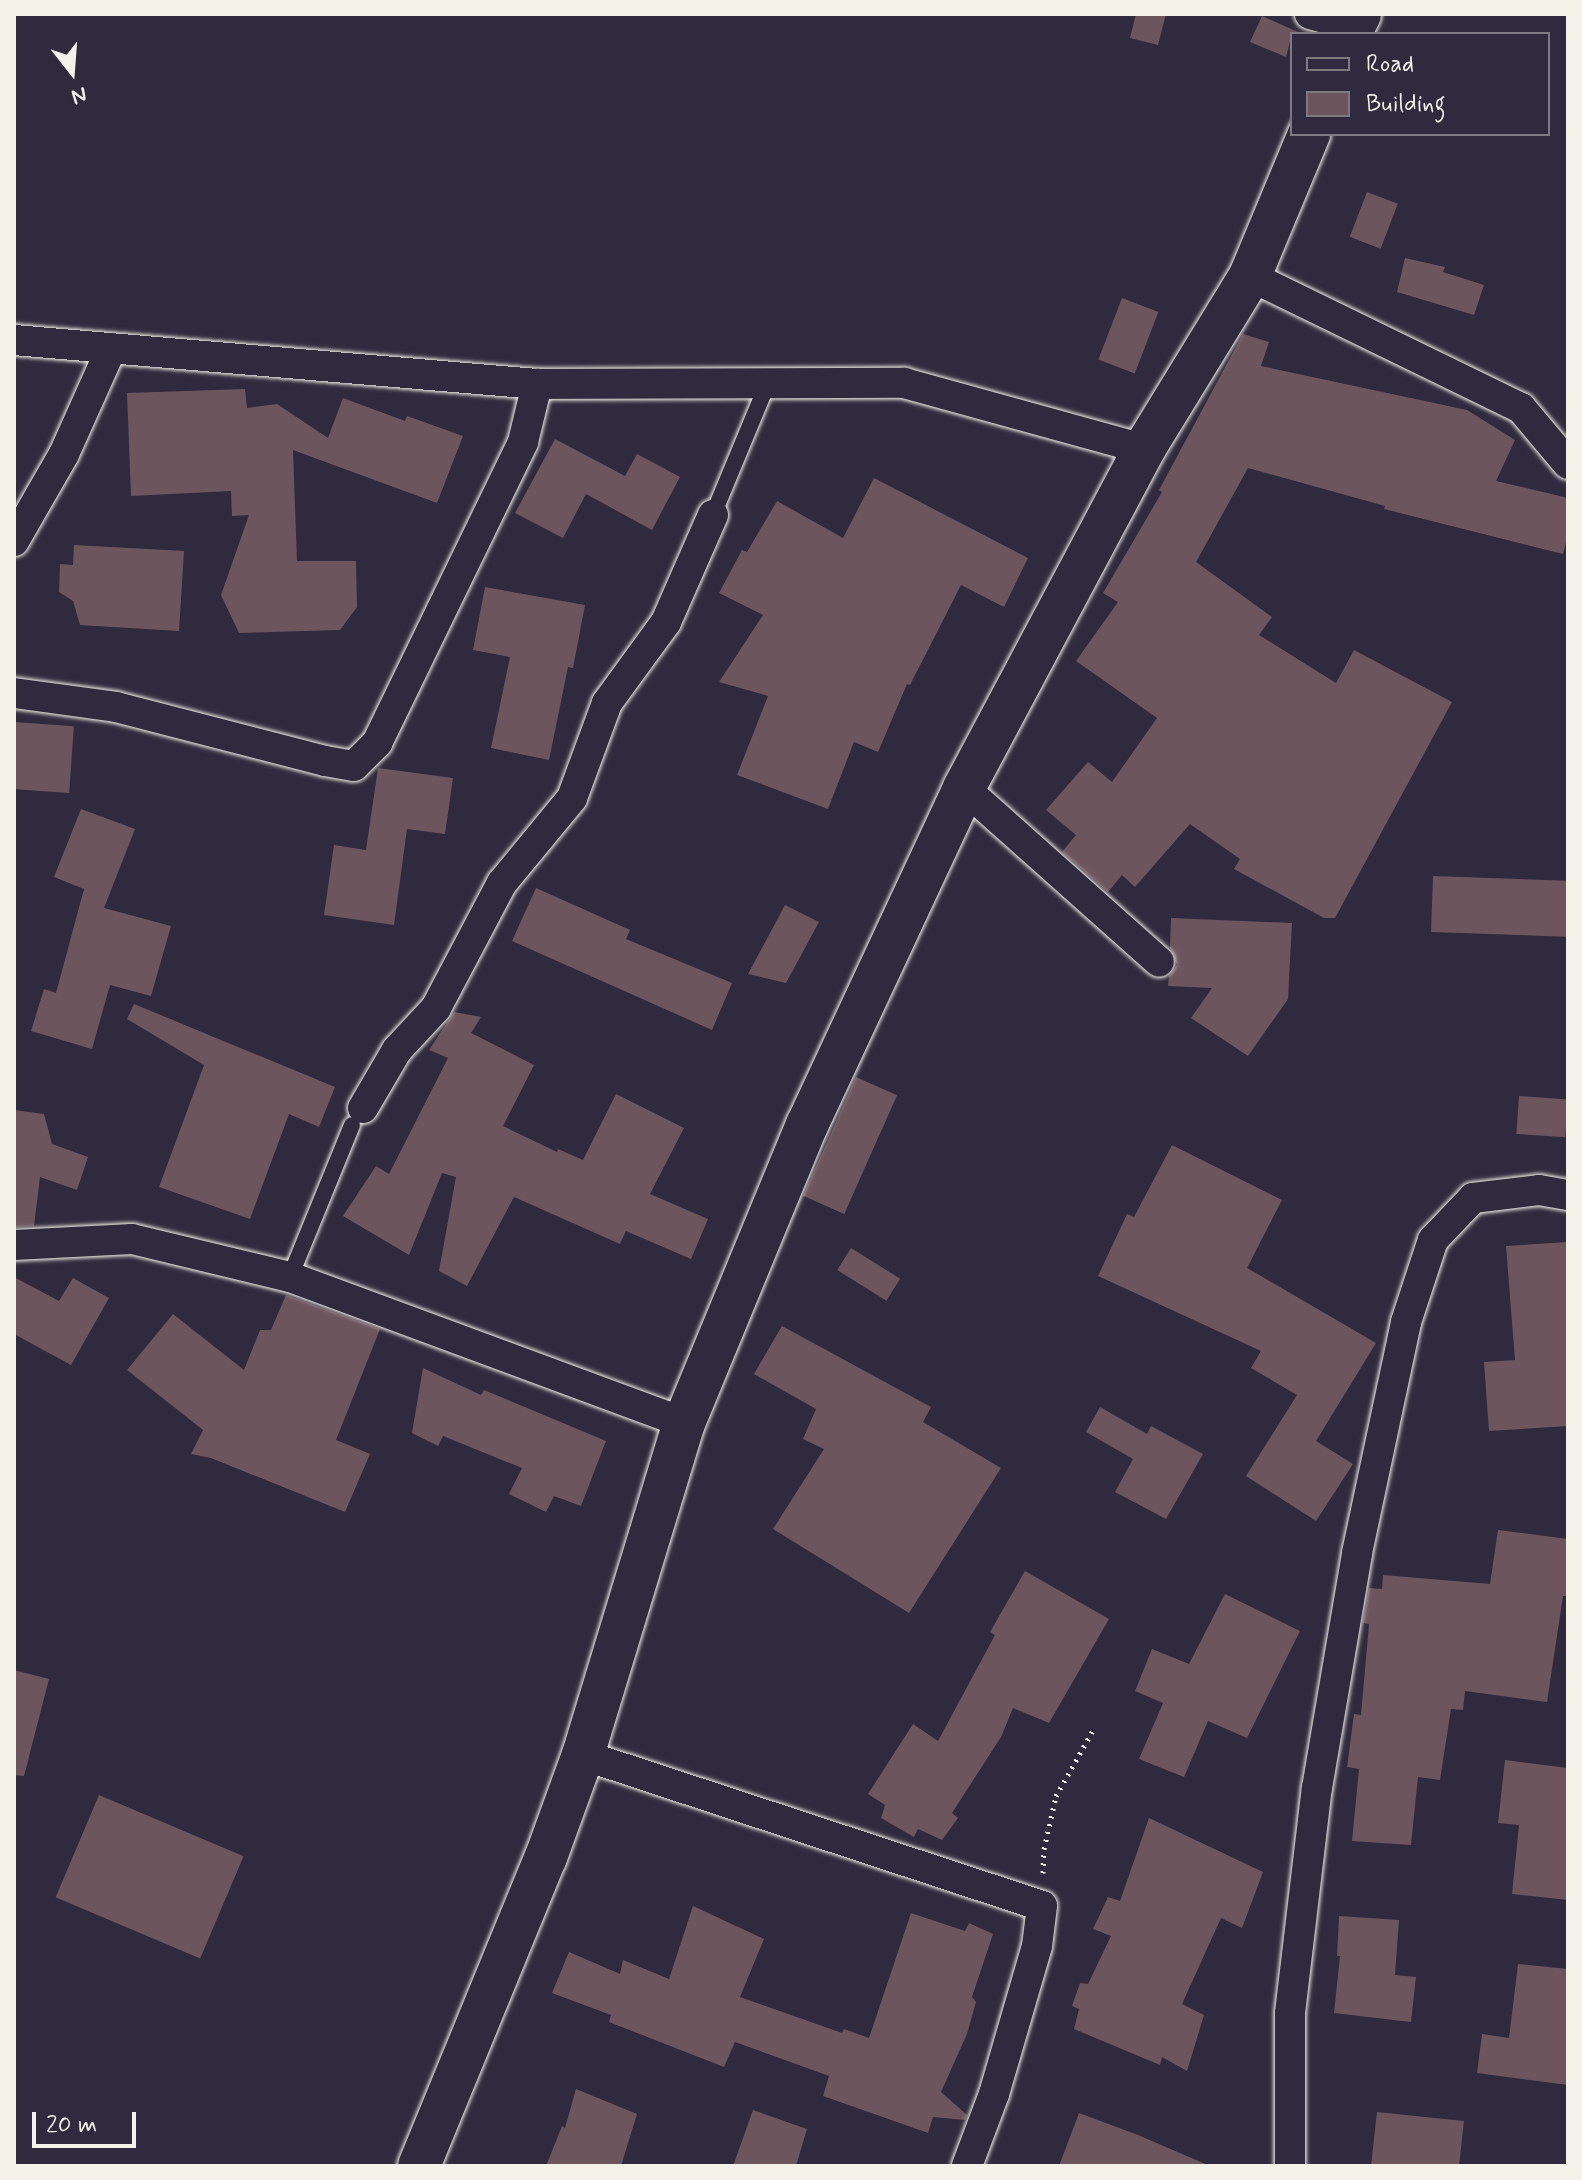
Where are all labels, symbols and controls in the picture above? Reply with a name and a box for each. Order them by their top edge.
north arrow [32,32,112,112]
legend [1290,32,1550,136]
text: Road [1366,49,1414,80]
text: N [68,79,90,110]
text: Building [1366,89,1446,120]
scale bar [36,2096,140,2146]
text: 20 m [46,2110,97,2141]

